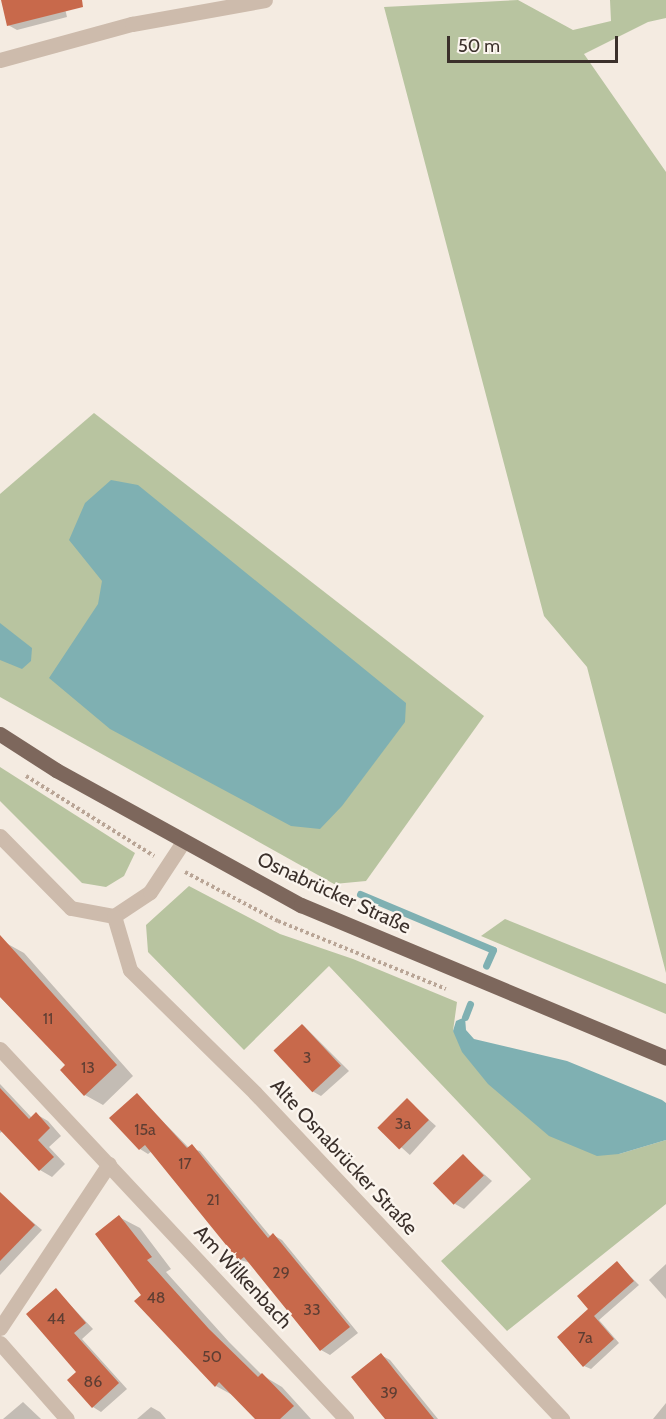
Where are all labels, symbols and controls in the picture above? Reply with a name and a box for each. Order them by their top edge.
scale bar [450,24,621,62]
text: 50 m [458,35,500,57]
street label: Osnabrücker Straße [253,847,415,939]
house number: 11 [43,1009,53,1029]
house number: 3 [303,1048,311,1068]
house number: 13 [81,1058,95,1078]
street label: Alte Osnabrücker Straße [265,1074,423,1240]
house number: 3a [395,1114,411,1134]
house number: 15a [134,1120,156,1140]
house number: 17 [178,1154,192,1174]
house number: 21 [206,1190,220,1210]
street label: Am Wilkenbach [189,1220,297,1334]
house number: 29 [272,1263,290,1283]
house number: 48 [147,1288,165,1308]
house number: 33 [303,1300,321,1320]
house number: 44 [47,1309,65,1329]
house number: 7a [577,1328,593,1348]
house number: 50 [202,1347,222,1367]
house number: 86 [84,1372,102,1392]
house number: 39 [380,1383,398,1403]

